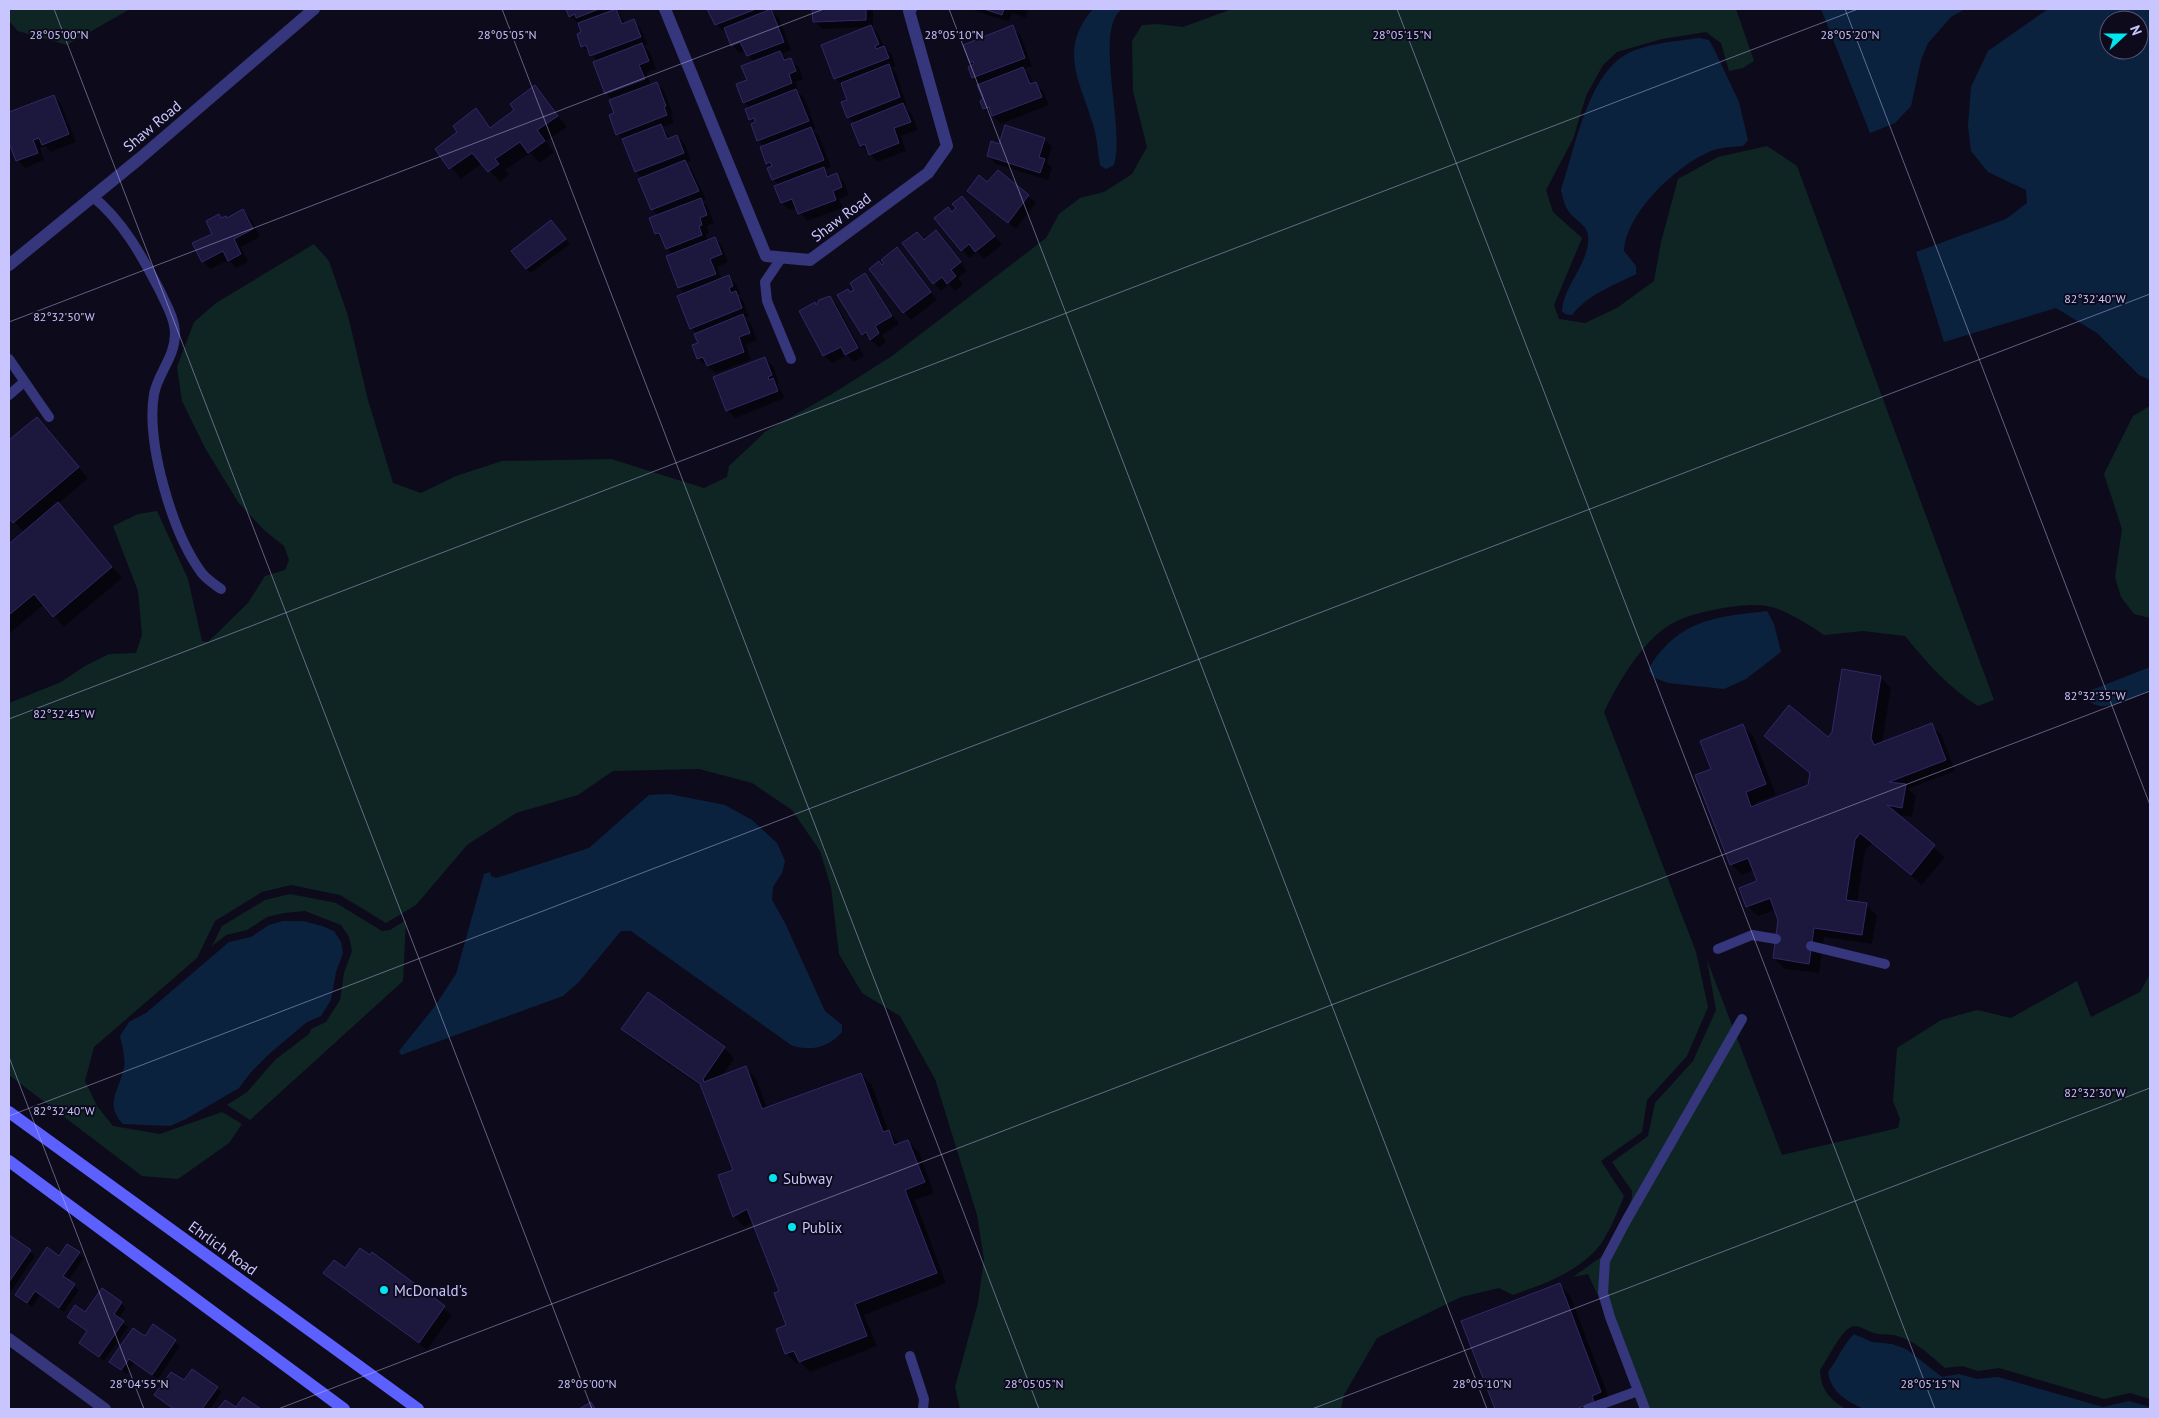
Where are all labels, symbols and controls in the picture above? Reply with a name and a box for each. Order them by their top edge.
north arrow [2099,10,2149,60]
text: N [2126,23,2146,38]
text: 28°05'00"N [29,27,89,42]
text: 28°05'05"N [477,27,537,42]
text: 28°05'10"N [924,27,984,42]
text: 28°05'15"N [1372,27,1432,42]
text: 28°05'20"N [1820,27,1880,42]
street label: Shaw Road [119,96,185,156]
street label: Shaw Road [807,188,875,246]
text: 82°32'40"W [2064,291,2126,306]
text: 82°32'50"W [33,309,95,324]
text: 82°32'35"W [2064,688,2126,703]
text: 82°32'45"W [33,706,95,721]
text: 82°32'30"W [2064,1085,2126,1100]
text: 82°32'40"W [33,1103,95,1118]
place label: Subway [783,1169,832,1188]
marker: Subway [767,1172,779,1184]
street label: Ehrlich Road [185,1217,261,1279]
place label: Publix [802,1218,842,1237]
marker: Publix [786,1221,798,1233]
place label: McDonald's [394,1281,467,1300]
marker: McDonald's [378,1284,390,1296]
text: 28°04'55"N [109,1376,169,1391]
text: 28°05'00"N [557,1376,617,1391]
text: 28°05'05"N [1004,1376,1064,1391]
text: 28°05'10"N [1452,1376,1512,1391]
text: 28°05'15"N [1900,1376,1960,1391]

